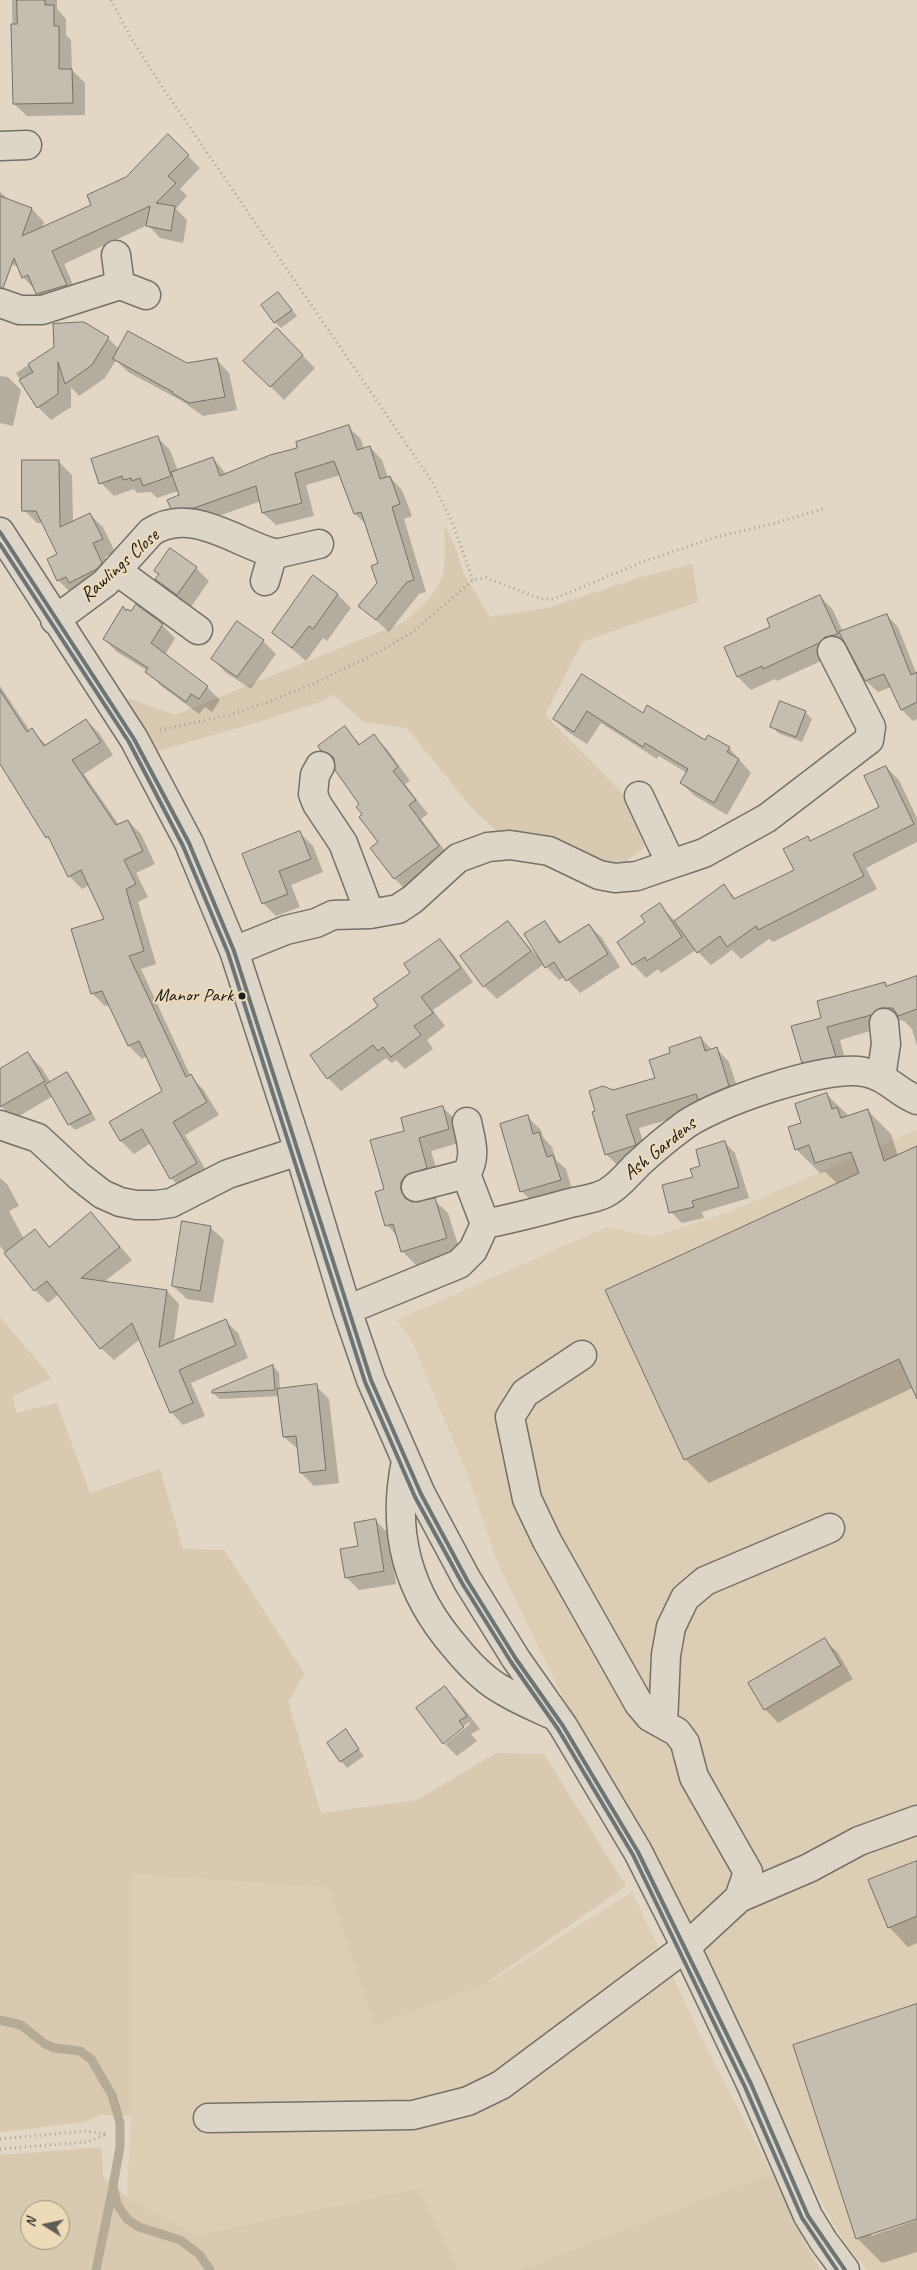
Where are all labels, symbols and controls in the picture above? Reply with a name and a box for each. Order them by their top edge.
street label: Rawlings Close [76,524,164,608]
place label: Manor Park [154,985,233,1007]
marker: Manor Park [237,991,247,1001]
street label: Ash Gardens [619,1112,701,1186]
north arrow [20,2200,70,2250]
text: N [22,2217,40,2228]

